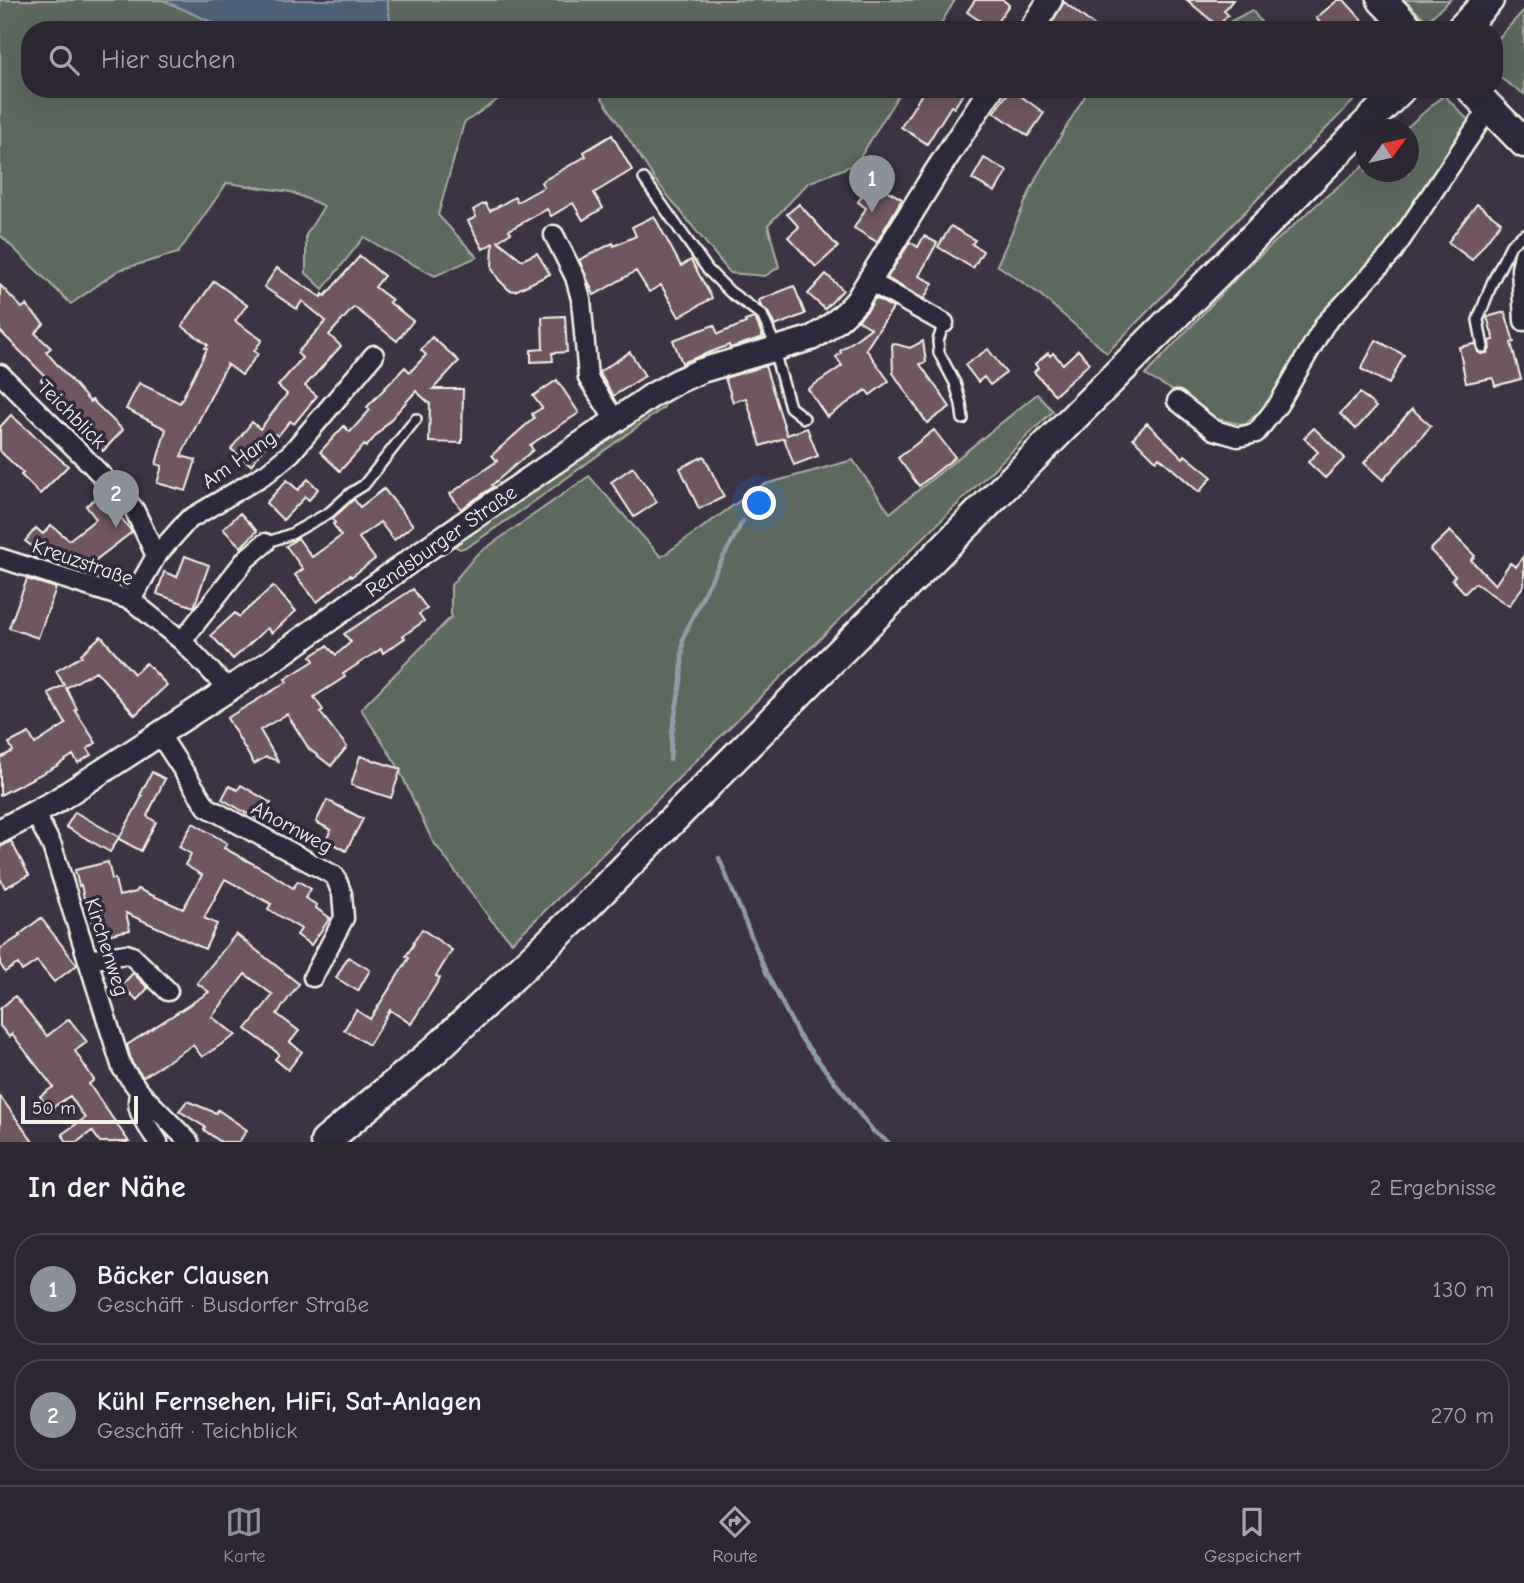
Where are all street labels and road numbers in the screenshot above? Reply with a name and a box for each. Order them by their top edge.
street label: Teichblick [33,375,111,453]
street label: Am Hang [197,425,281,493]
street label: Rendsburger Straße [361,480,521,602]
street label: Kreuzstraße [29,534,137,590]
street label: Ahornweg [247,796,337,858]
street label: Kirchenweg [80,895,134,999]

